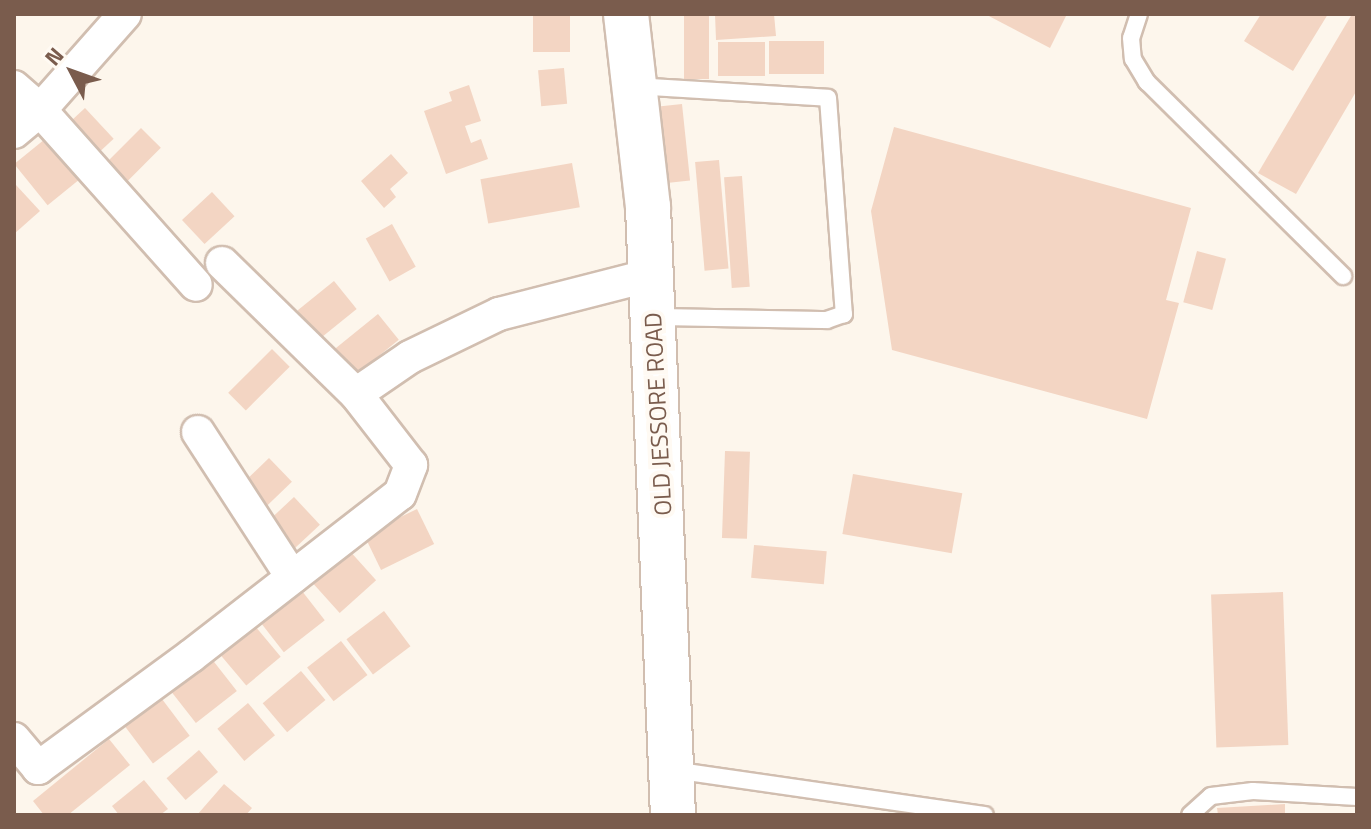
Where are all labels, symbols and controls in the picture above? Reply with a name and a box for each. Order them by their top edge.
north arrow [32,32,112,112]
text: N [36,39,72,73]
street label: OLD JESSORE ROAD [638,312,678,516]

